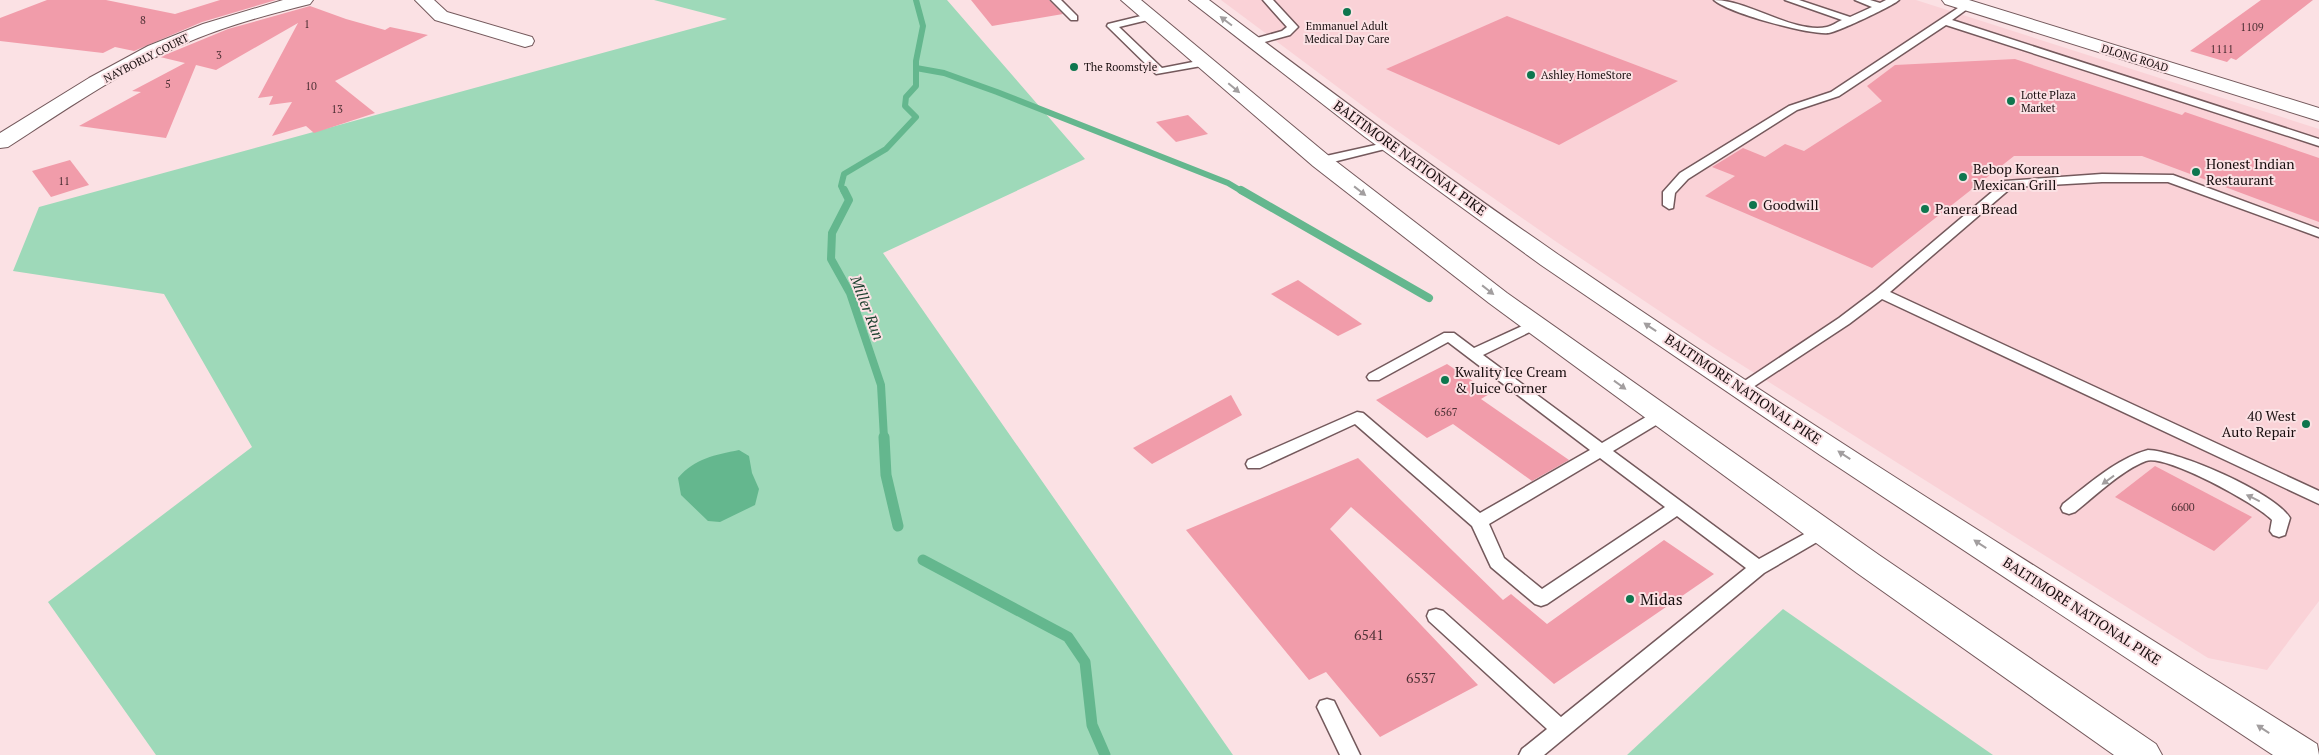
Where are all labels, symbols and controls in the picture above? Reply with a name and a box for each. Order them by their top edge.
marker: Emmanuel Adult Medical Day Care [1341,6,1353,18]
house number: 8 [140,13,146,27]
one-way arrow [1220,16,1233,27]
house number: 1 [304,17,310,31]
place label: Emmanuel Adult Medical Day Care [1304,19,1390,46]
house number: 1109 [2240,20,2264,34]
street label: NAYBORLY COURT [101,30,191,86]
street label: DLONG ROAD [2100,41,2170,75]
house number: 1111 [2210,42,2234,56]
house number: 3 [216,48,222,62]
place label: The Roomstyle [1084,60,1158,74]
marker: The Roomstyle [1068,61,1080,73]
place label: Ashley HomeStore [1541,68,1632,82]
marker: Ashley HomeStore [1525,69,1537,81]
house number: 5 [165,77,171,91]
house number: 10 [305,79,317,93]
one-way arrow [1227,83,1240,94]
place label: Lotte Plaza Market [2021,88,2076,115]
marker: Lotte Plaza Market [2005,95,2017,107]
street label: BALTIMORE NATIONAL PIKE [1330,96,1491,220]
house number: 13 [331,102,343,116]
place label: Honest Indian Restaurant [2206,154,2295,189]
place label: Bebop Korean Mexican Grill [1973,159,2060,194]
marker: Honest Indian Restaurant [2190,166,2202,178]
marker: Bebop Korean Mexican Grill [1957,171,1969,183]
house number: 11 [58,174,70,188]
one-way arrow [1353,185,1366,196]
place label: Goodwill [1763,195,1819,214]
marker: Goodwill [1747,199,1759,211]
place label: Panera Bread [1935,199,2018,218]
marker: Panera Bread [1919,203,1931,215]
water label: Miller Run [846,272,889,343]
one-way arrow [1481,285,1494,296]
one-way arrow [1644,322,1657,332]
street label: BALTIMORE NATIONAL PIKE [1661,329,1825,448]
place label: Kwality Ice Cream & Juice Corner [1455,362,1567,397]
marker: Kwality Ice Cream & Juice Corner [1439,374,1451,386]
one-way arrow [1613,380,1627,390]
house number: 6567 [1434,405,1458,419]
place label: 40 West Auto Repair [2222,406,2297,441]
marker: 40 West Auto Repair [2300,418,2312,430]
one-way arrow [1837,451,1851,460]
one-way arrow [2101,475,2115,485]
one-way arrow [2246,494,2260,502]
house number: 6600 [2171,500,2195,514]
one-way arrow [1973,540,1987,549]
street label: BALTIMORE NATIONAL PIKE [1999,552,2165,669]
place label: Midas [1640,588,1683,610]
marker: Midas [1624,593,1636,605]
house number: 6541 [1354,625,1384,644]
house number: 6537 [1406,668,1436,687]
one-way arrow [2256,724,2269,733]

